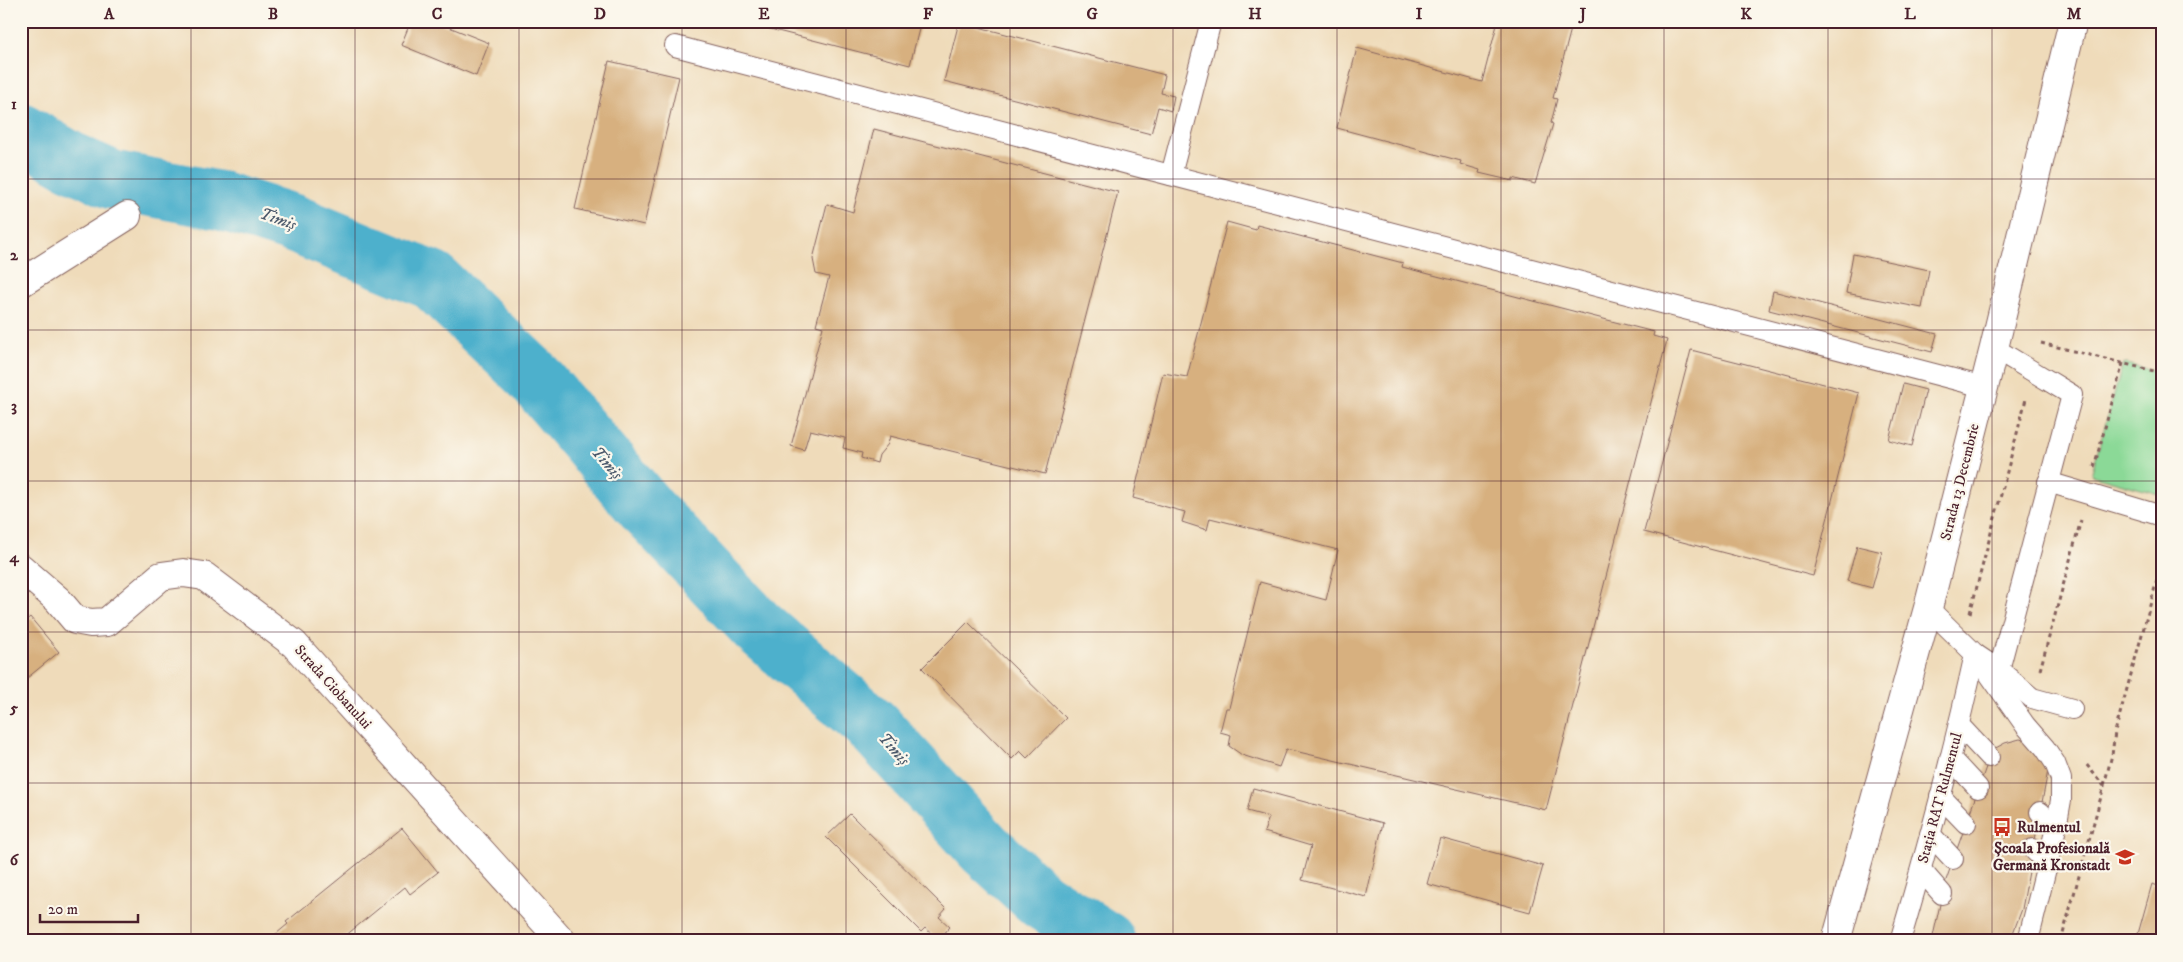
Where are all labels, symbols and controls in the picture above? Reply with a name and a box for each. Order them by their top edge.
text: A [103,4,115,24]
text: B [268,4,278,24]
text: C [432,4,442,24]
text: D [594,4,606,24]
text: E [758,4,770,24]
text: F [923,4,933,24]
text: G [1086,4,1098,24]
text: H [1248,4,1262,24]
text: I [1416,4,1423,24]
text: J [1578,4,1587,24]
text: K [1740,4,1752,24]
text: L [1904,4,1916,24]
text: M [2067,4,2082,24]
text: 1 [11,94,17,114]
water label: Timiș [257,204,300,235]
text: 2 [10,245,19,265]
text: 3 [11,396,17,416]
street label: Strada 13 Decembrie [1936,422,1984,542]
water label: Timiș [587,443,627,484]
text: 4 [8,547,19,567]
street label: Strada Ciobanului [290,641,376,733]
text: 5 [9,698,18,718]
water label: Timiș [874,729,915,770]
street label: Stația RAT Rulmentul [1913,730,1967,865]
bus stop icon: Rulmentul [1991,816,2013,838]
place label: Rulmentul [2017,818,2081,837]
place label: Școala Profesională Germană Kronstadt [1993,839,2111,875]
school or university icon: Școala Profesională Germană Kronstadt [2114,846,2136,868]
text: 6 [10,850,20,870]
scale bar [40,892,138,924]
text: 20 m [48,900,78,919]

